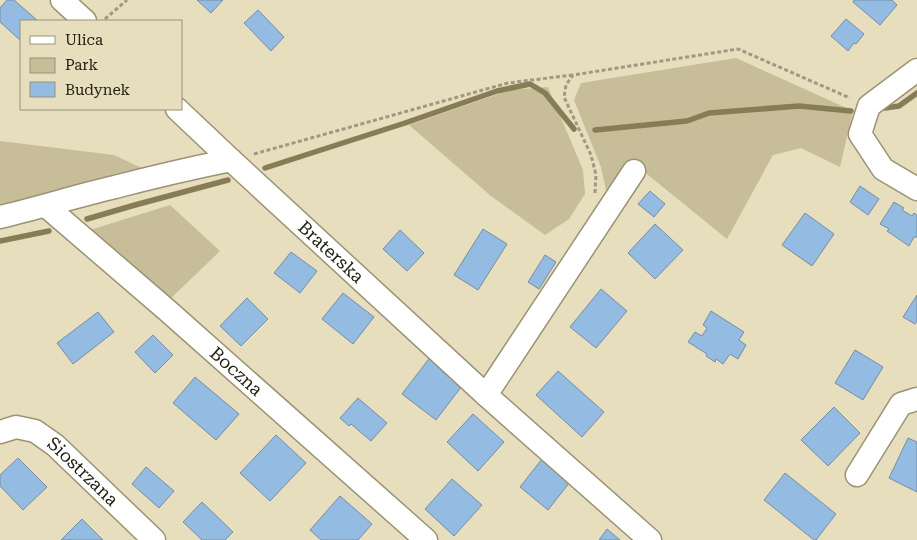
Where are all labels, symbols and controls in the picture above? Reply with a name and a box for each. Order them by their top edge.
legend [20,20,182,110]
text: Ulica [65,31,103,49]
text: Park [65,56,99,74]
text: Budynek [65,81,130,99]
street label: Braterska [294,216,369,287]
street label: Boczna [206,342,267,400]
street label: Siostrzana [44,432,123,510]

